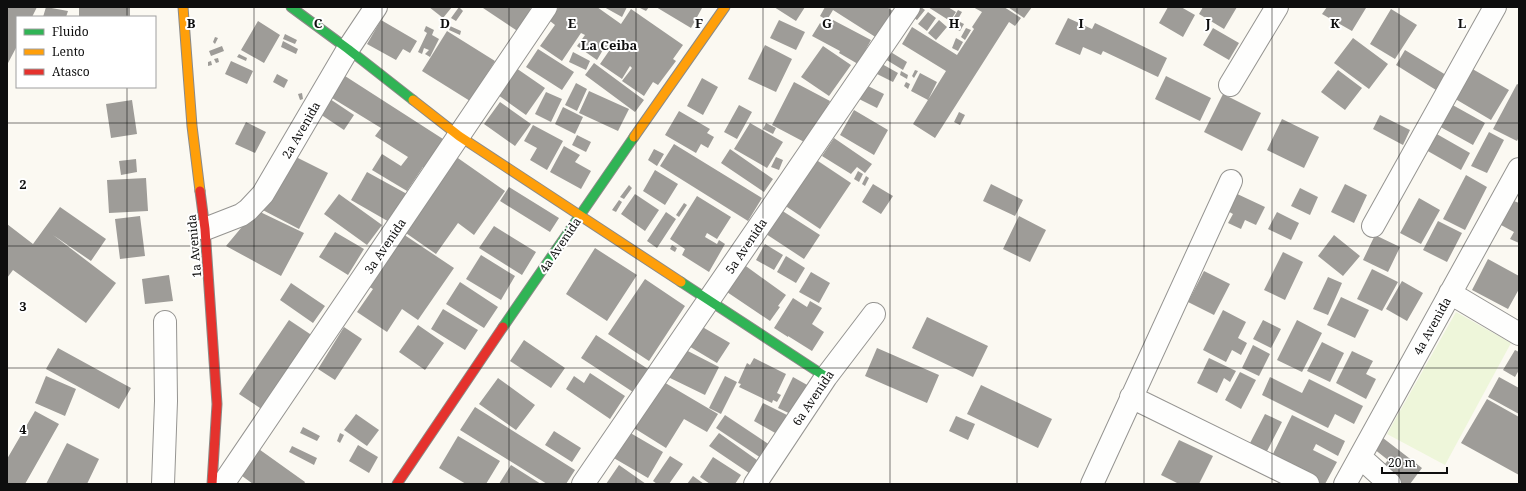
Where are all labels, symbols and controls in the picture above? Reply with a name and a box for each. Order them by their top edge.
text: B [187,14,196,32]
text: C [314,14,323,32]
text: D [440,14,450,32]
text: E [568,14,577,32]
text: F [695,14,703,32]
text: G [822,14,832,32]
text: H [949,14,960,32]
text: I [1078,14,1084,32]
text: J [1204,14,1211,32]
text: K [1330,14,1340,32]
text: L [1458,14,1467,32]
legend [16,16,156,88]
text: Fluido [52,23,89,40]
district label: La Ceiba [581,36,638,54]
text: Lento [52,43,85,60]
text: Atasco [52,63,90,80]
street label: 2a Avenida [278,98,324,162]
text: 2 [19,175,27,193]
street label: 1a Avenida [183,213,205,278]
street label: 4a Avenida [535,214,585,276]
street label: 3a Avenida [360,215,410,277]
street label: 5a Avenida [721,215,771,277]
street label: 4a Avenida [1409,294,1455,358]
text: 3 [19,297,27,315]
street label: 6a Avenida [788,367,838,429]
text: 4 [19,420,27,438]
scale bar [1382,449,1447,475]
text: 20 m [1388,454,1416,471]

